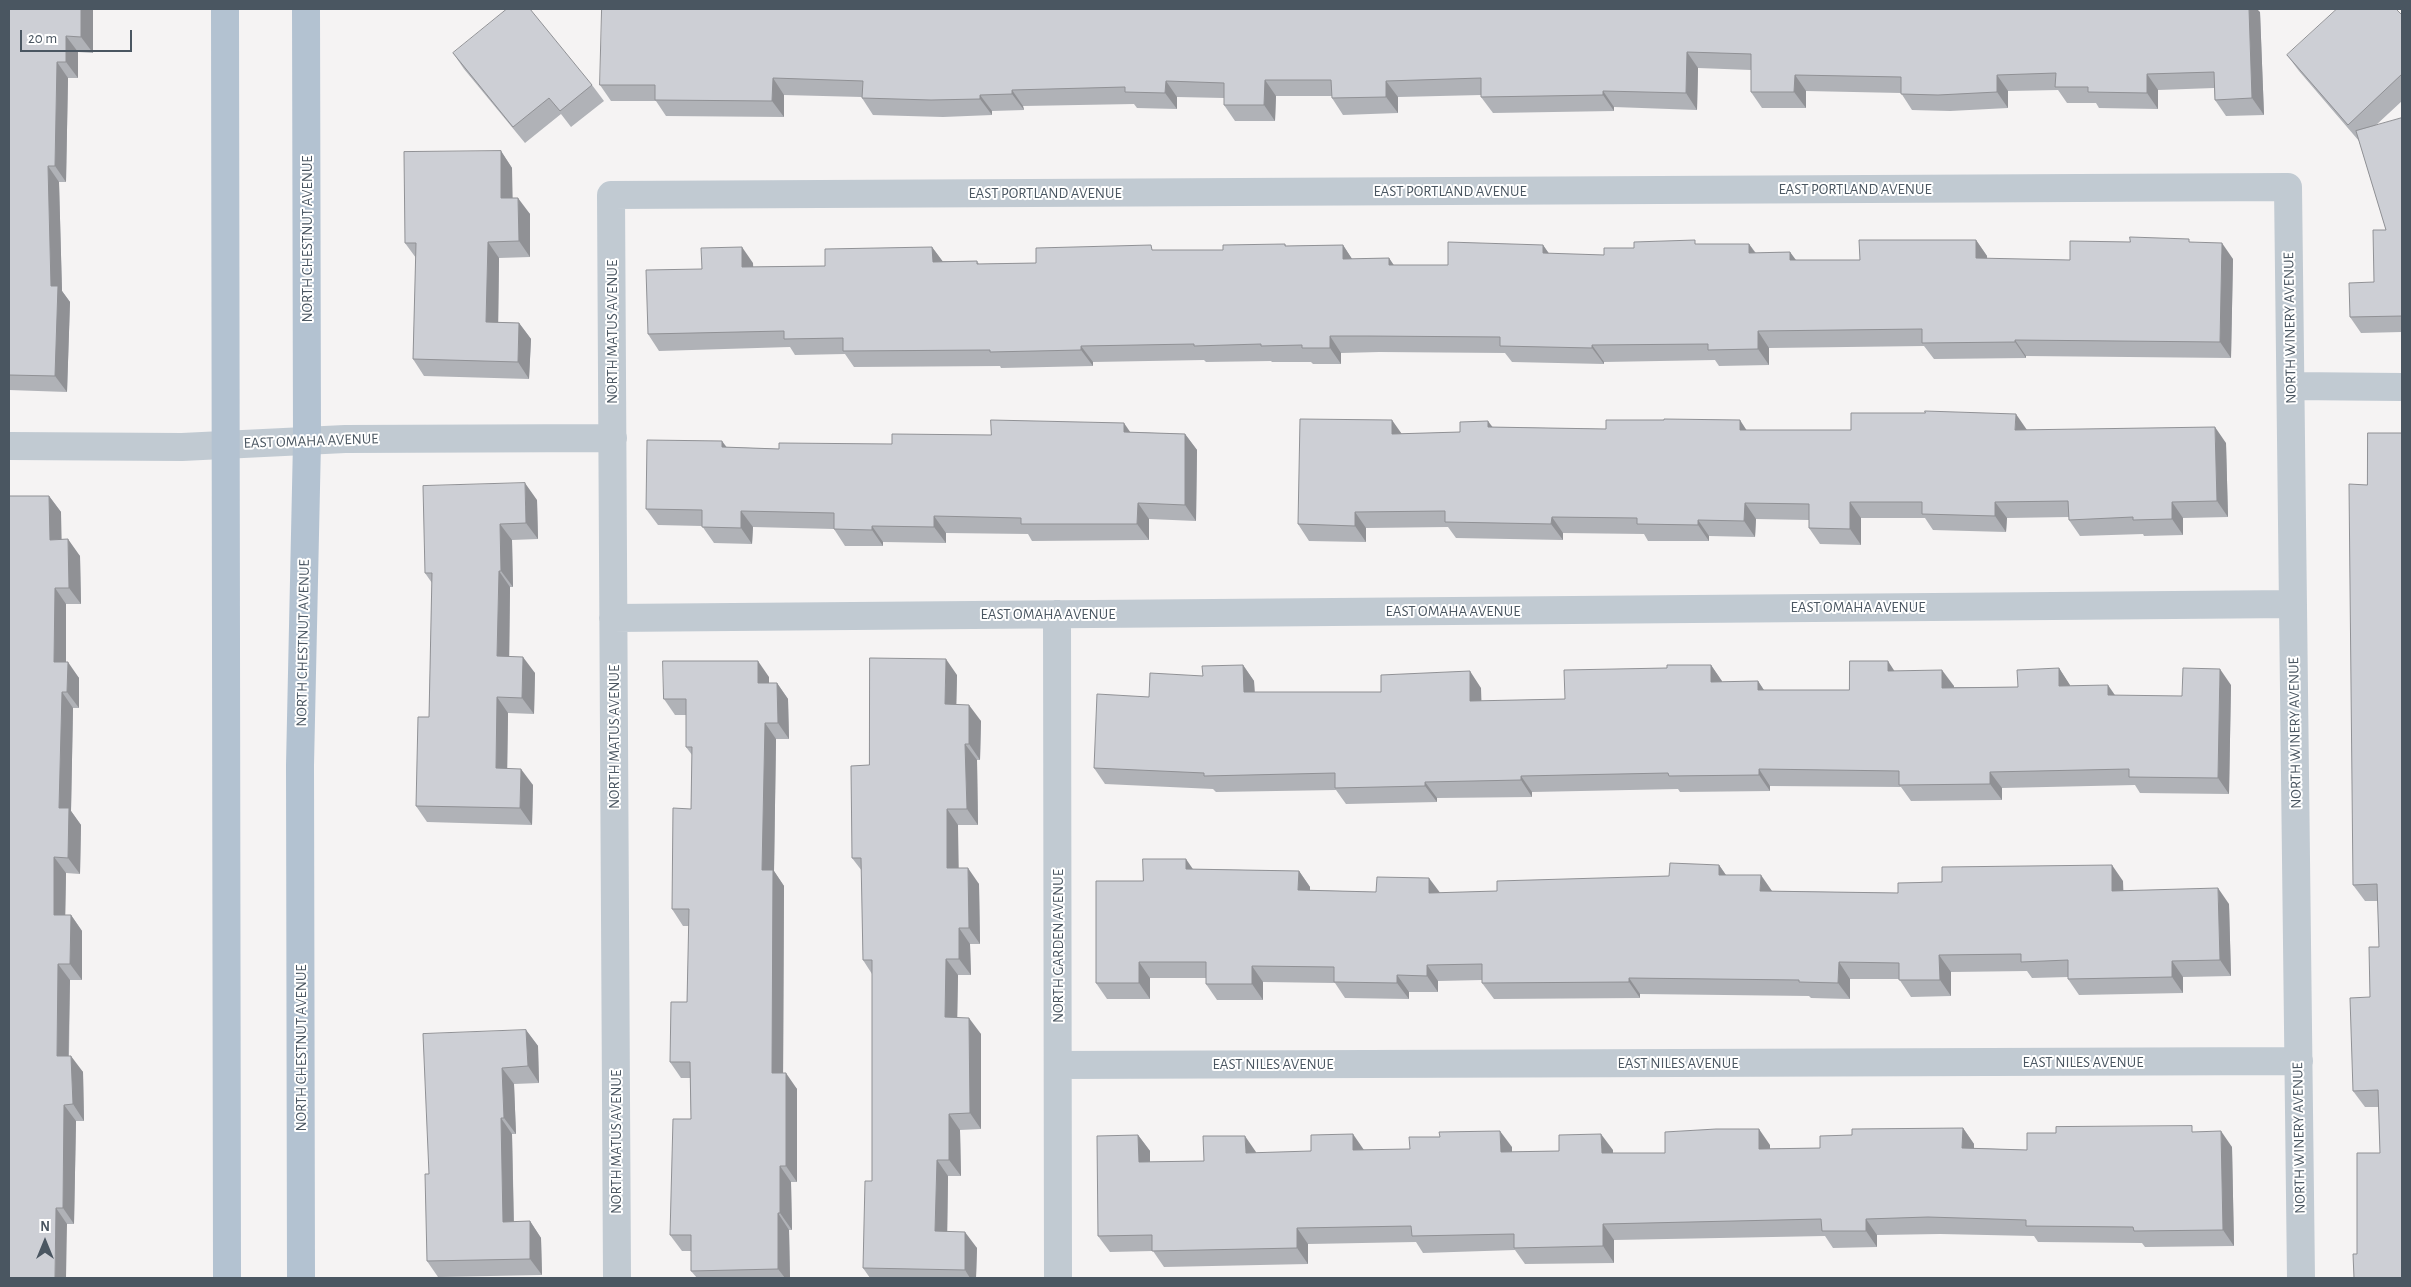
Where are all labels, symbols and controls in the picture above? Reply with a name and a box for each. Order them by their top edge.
scale bar [22,20,135,52]
text: 20 m [28,31,57,46]
street label: NORTH CHESTNUT AVENUE [298,155,316,323]
street label: EAST PORTLAND AVENUE [1778,180,1932,198]
street label: EAST PORTLAND AVENUE [1373,182,1527,200]
street label: EAST PORTLAND AVENUE [968,184,1122,202]
street label: NORTH WINERY AVENUE [2280,252,2300,404]
street label: NORTH MATUS AVENUE [603,260,621,404]
street label: EAST OMAHA AVENUE [243,430,379,452]
street label: NORTH CHESTNUT AVENUE [293,559,313,727]
street label: EAST OMAHA AVENUE [1791,598,1925,616]
street label: EAST OMAHA AVENUE [1386,602,1520,620]
street label: EAST OMAHA AVENUE [981,605,1115,623]
street label: NORTH WINERY AVENUE [2285,657,2305,809]
street label: NORTH MATUS AVENUE [605,665,623,809]
street label: NORTH GARDEN AVENUE [1049,869,1067,1023]
street label: NORTH CHESTNUT AVENUE [292,964,310,1132]
street label: EAST NILES AVENUE [2023,1053,2143,1071]
street label: EAST NILES AVENUE [1618,1054,1738,1072]
street label: EAST NILES AVENUE [1213,1055,1333,1073]
street label: NORTH WINERY AVENUE [2289,1062,2309,1214]
street label: NORTH MATUS AVENUE [607,1070,625,1214]
north arrow [20,1217,70,1267]
text: N [40,1220,50,1234]

